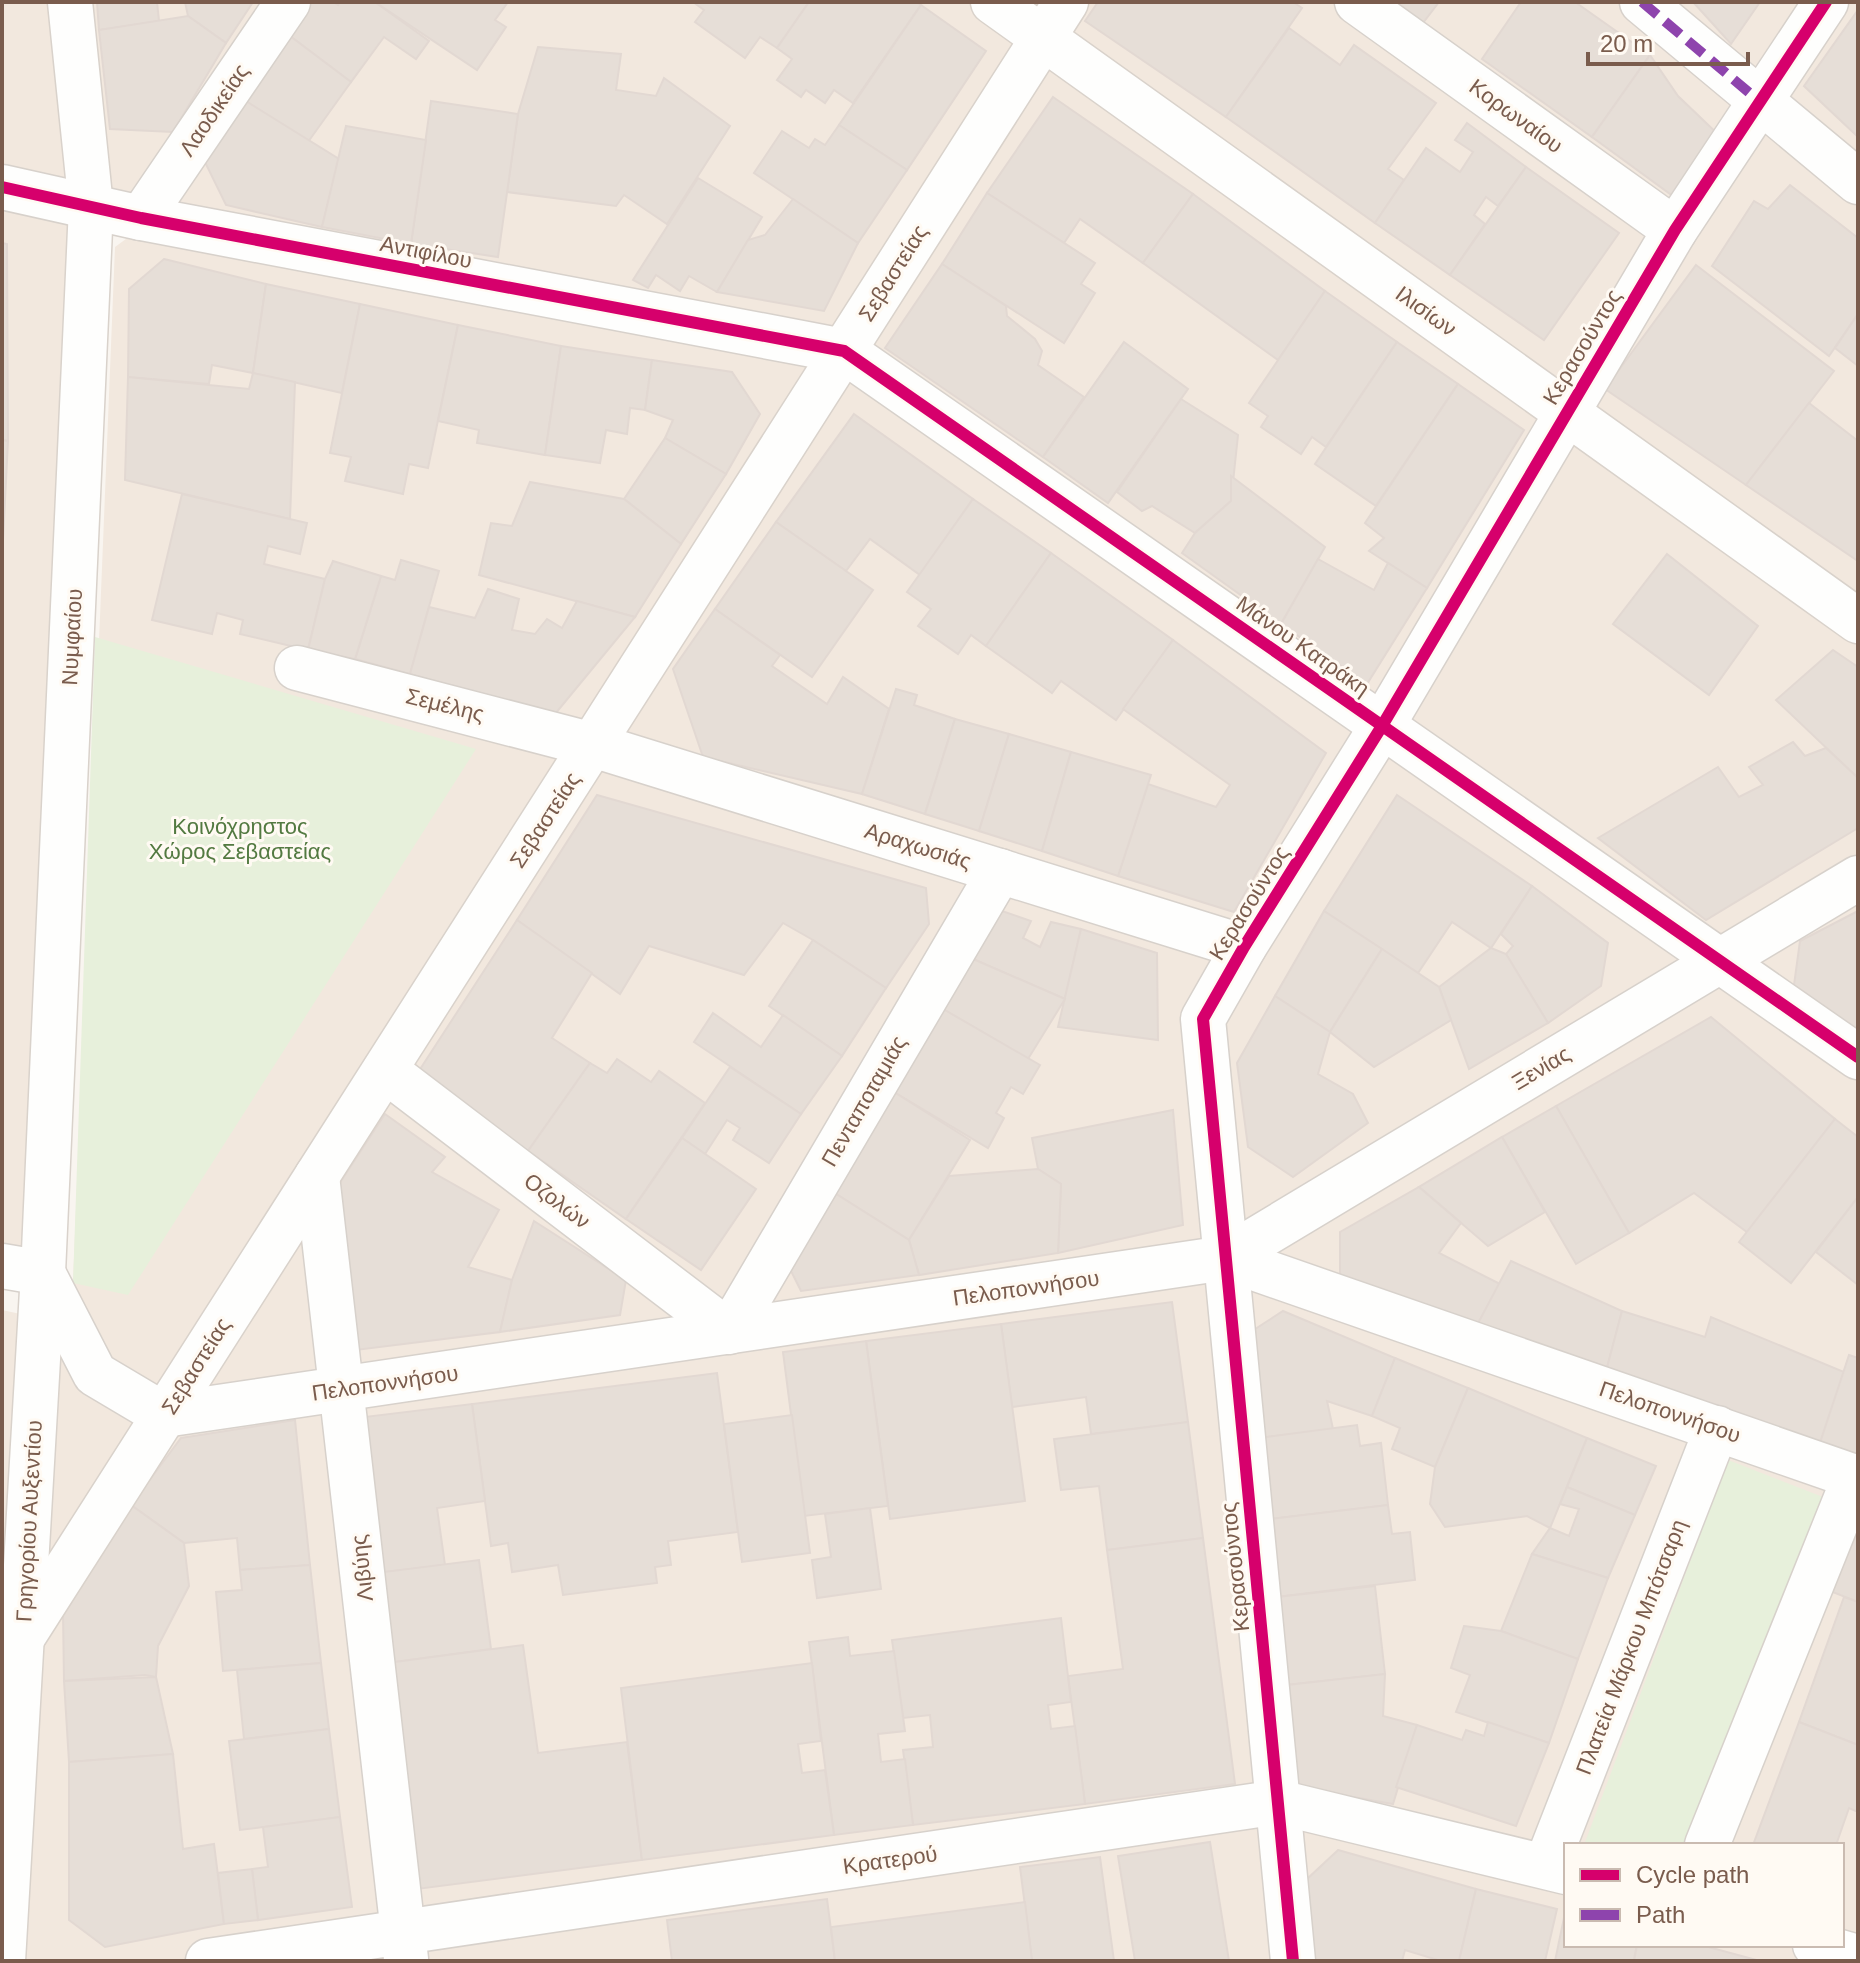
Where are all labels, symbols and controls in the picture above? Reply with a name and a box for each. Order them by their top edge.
scale bar [1588,16,1748,66]
text: 20 m [1600,30,1653,57]
street label: Λαοδικείας [174,59,254,161]
street label: Κορωναίου [1464,74,1568,158]
street label: Σεβαστείας [853,220,933,326]
street label: Αντιφίλου [378,231,474,273]
street label: Ιλισίων [1391,281,1461,341]
street label: Κερασούντος [1538,285,1626,409]
street label: Νυμφαίου [57,588,87,686]
street label: Μάνου Κατράκη [1232,591,1374,701]
street label: Σεμέλης [403,683,487,727]
street label: Σεβαστείας [505,767,585,873]
park label: Κοινόχρηστος Χώρος Σεβαστείας [149,814,331,864]
street label: Αραχωσιάς [862,818,974,874]
street label: Κερασούντος [1204,841,1294,965]
street label: Πενταποταμιάς [817,1031,911,1171]
street label: Ξενίας [1507,1041,1575,1095]
street label: Οζολών [519,1168,595,1234]
street label: Πελοποννήσου [951,1265,1101,1311]
street label: Σεβαστείας [156,1313,236,1419]
street label: Πελοποννήσου [310,1360,460,1406]
street label: Πελοποννήσου [1596,1376,1744,1448]
street label: Γρηγορίου Αυξεντίου [11,1420,47,1622]
street label: Κερασούντος [1216,1501,1254,1633]
street label: Πλατεία Μάρκου Μπότσαρη [1571,1516,1691,1778]
street label: Λιβύης [346,1533,378,1603]
street label: Κρατερού [841,1841,939,1879]
legend [1564,1843,1844,1947]
text: Cycle path [1636,1861,1749,1888]
text: Path [1636,1901,1685,1928]

